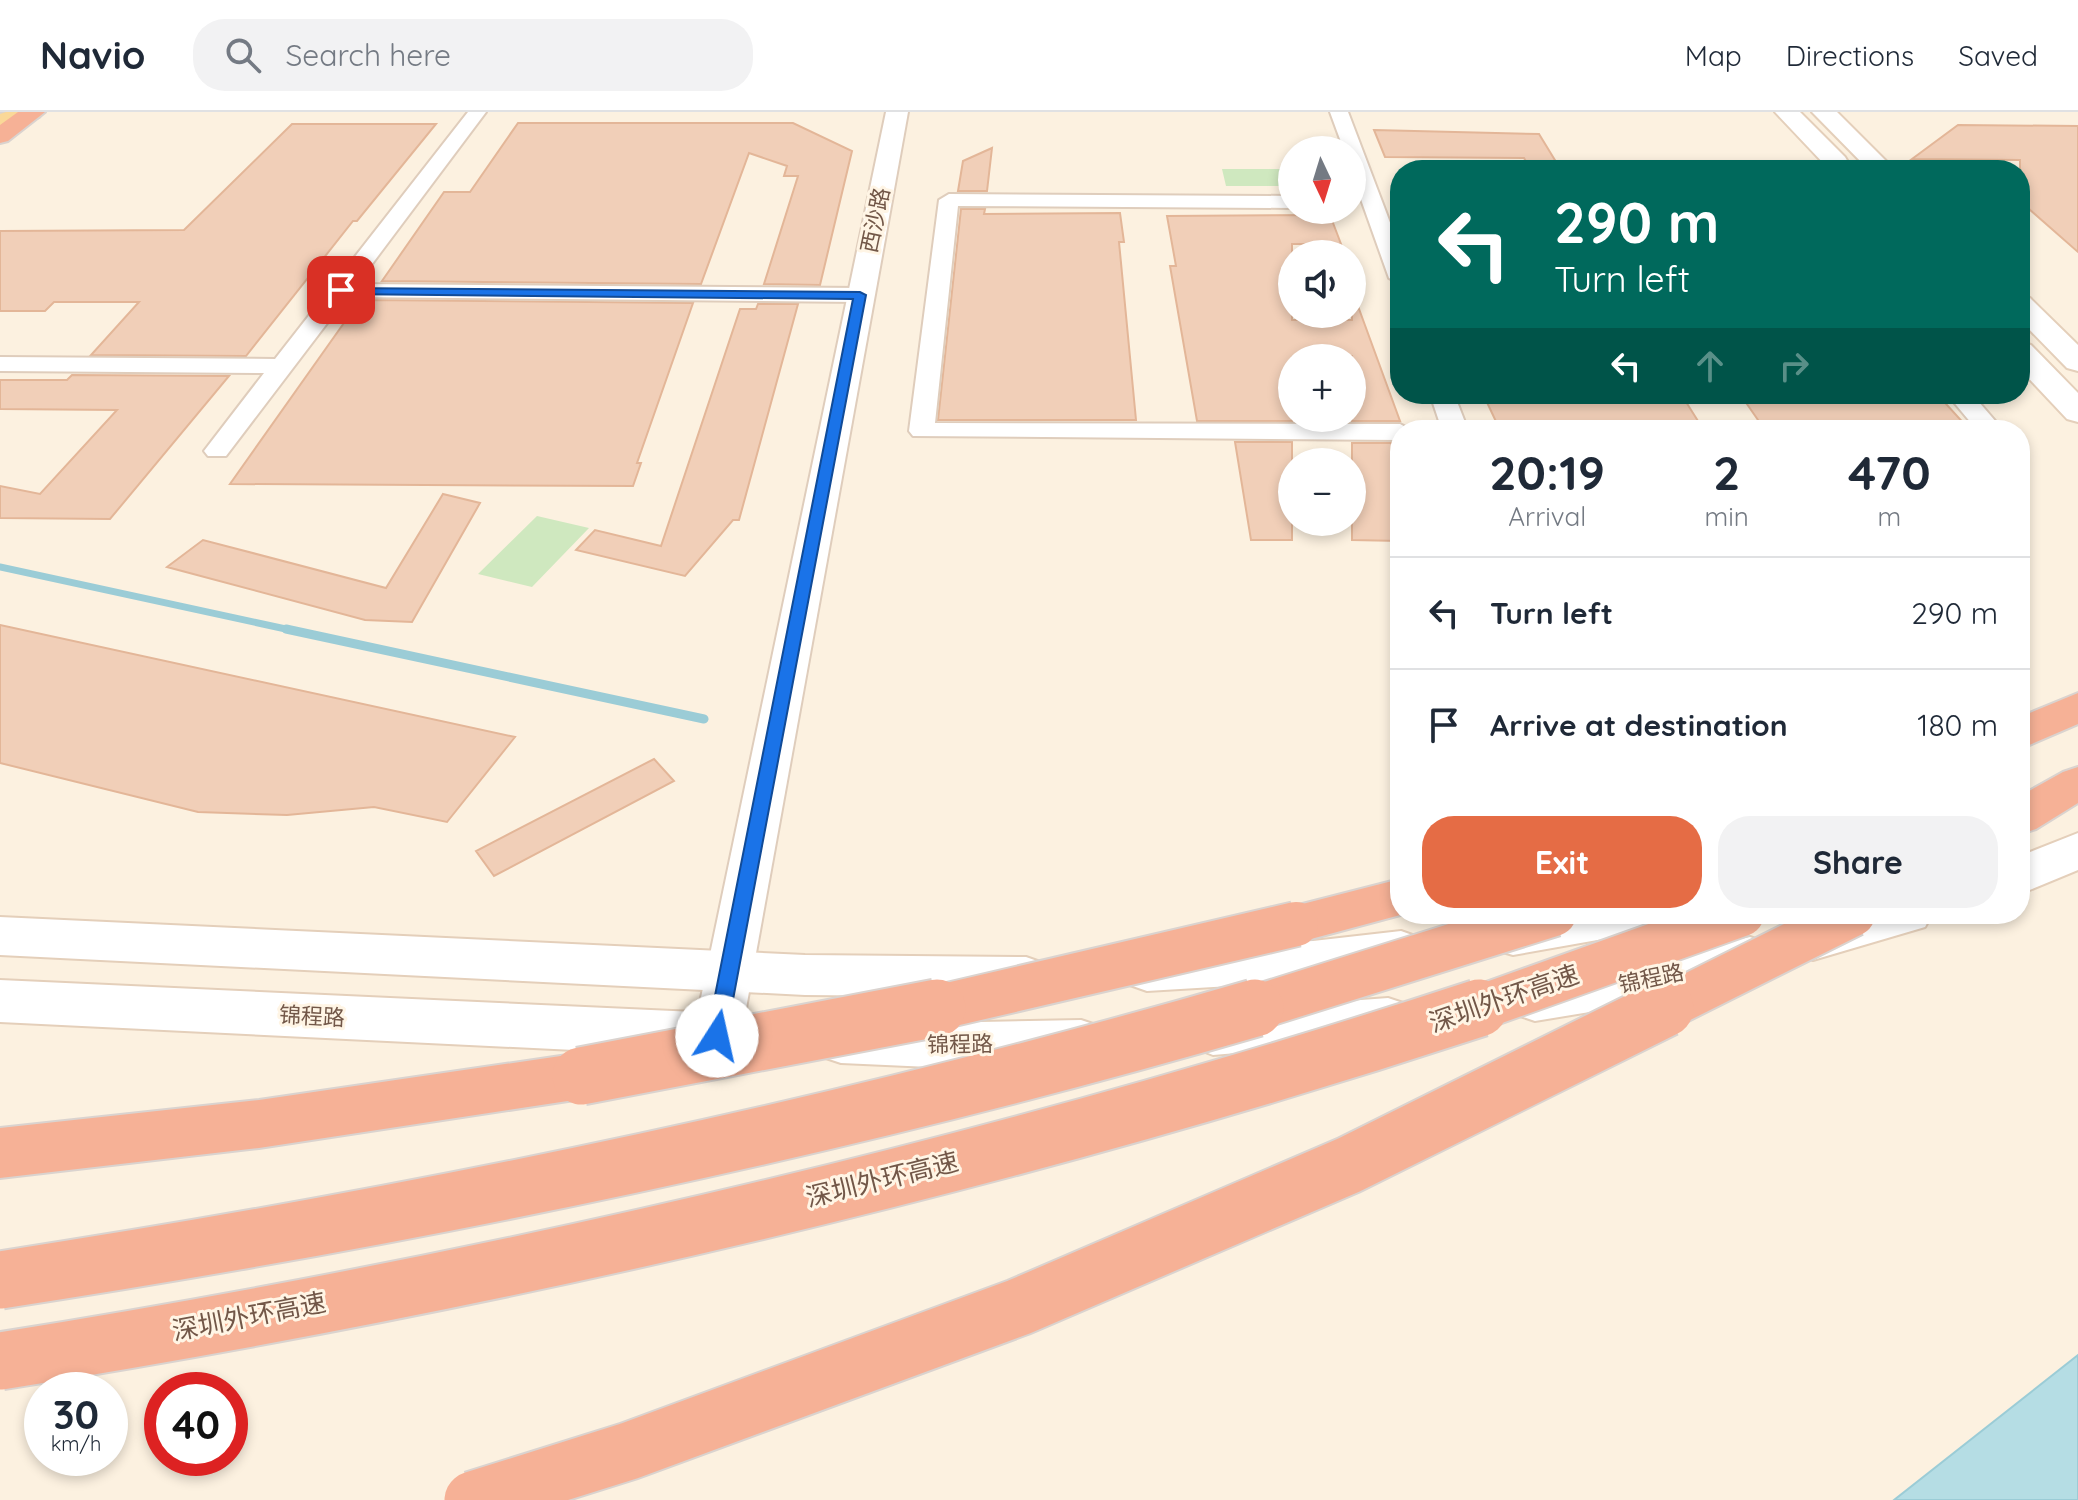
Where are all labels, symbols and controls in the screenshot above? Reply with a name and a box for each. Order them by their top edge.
search box [193,19,753,91]
text: Navio [40,31,145,79]
icon: search [221,33,265,77]
text: Search here [285,36,451,74]
text: Map [1685,38,1742,73]
text: Directions [1786,38,1914,73]
text: Saved [1958,38,2038,73]
north arrow [1278,136,1366,224]
map controls [1278,136,1366,536]
street label: 西沙路 [854,185,896,255]
text: 290 m [1554,187,1719,257]
icon: left [1422,192,1526,296]
button: sound [1278,240,1366,328]
pin [307,256,375,324]
text: Turn left [1554,256,1690,301]
icon: arrive [319,268,363,312]
button: + [1278,344,1366,432]
icon: left [1604,344,1648,388]
icon: ahead [1688,344,1732,388]
icon: right [1772,344,1816,388]
text: 20:19 [1489,442,1605,502]
text: 2 [1713,442,1740,502]
text: 470 [1848,442,1931,502]
button: − [1278,448,1366,536]
text: Arrival [1508,500,1586,533]
text: min [1704,500,1749,533]
text: m [1878,500,1901,533]
icon: left [1422,591,1466,635]
text: Turn left [1490,594,1613,632]
text: 290 m [1911,594,1998,632]
icon: arrive [1422,703,1466,747]
text: Arrive at destination [1490,706,1788,744]
text: 180 m [1917,706,1998,744]
button: Exit [1422,816,1702,908]
button: Share [1718,816,1998,908]
street label: 深圳外环高速 [1425,957,1583,1039]
street label: 锦程路 [1616,957,1686,999]
position arrow [675,994,759,1078]
street label: 锦程路 [278,1000,346,1032]
street label: 锦程路 [927,1029,993,1059]
street label: 深圳外环高速 [802,1144,962,1214]
street label: 深圳外环高速 [169,1285,329,1347]
speed limit sign: 40 [144,1372,248,1476]
text: 30 [53,1389,99,1439]
text: km/h [51,1431,101,1456]

